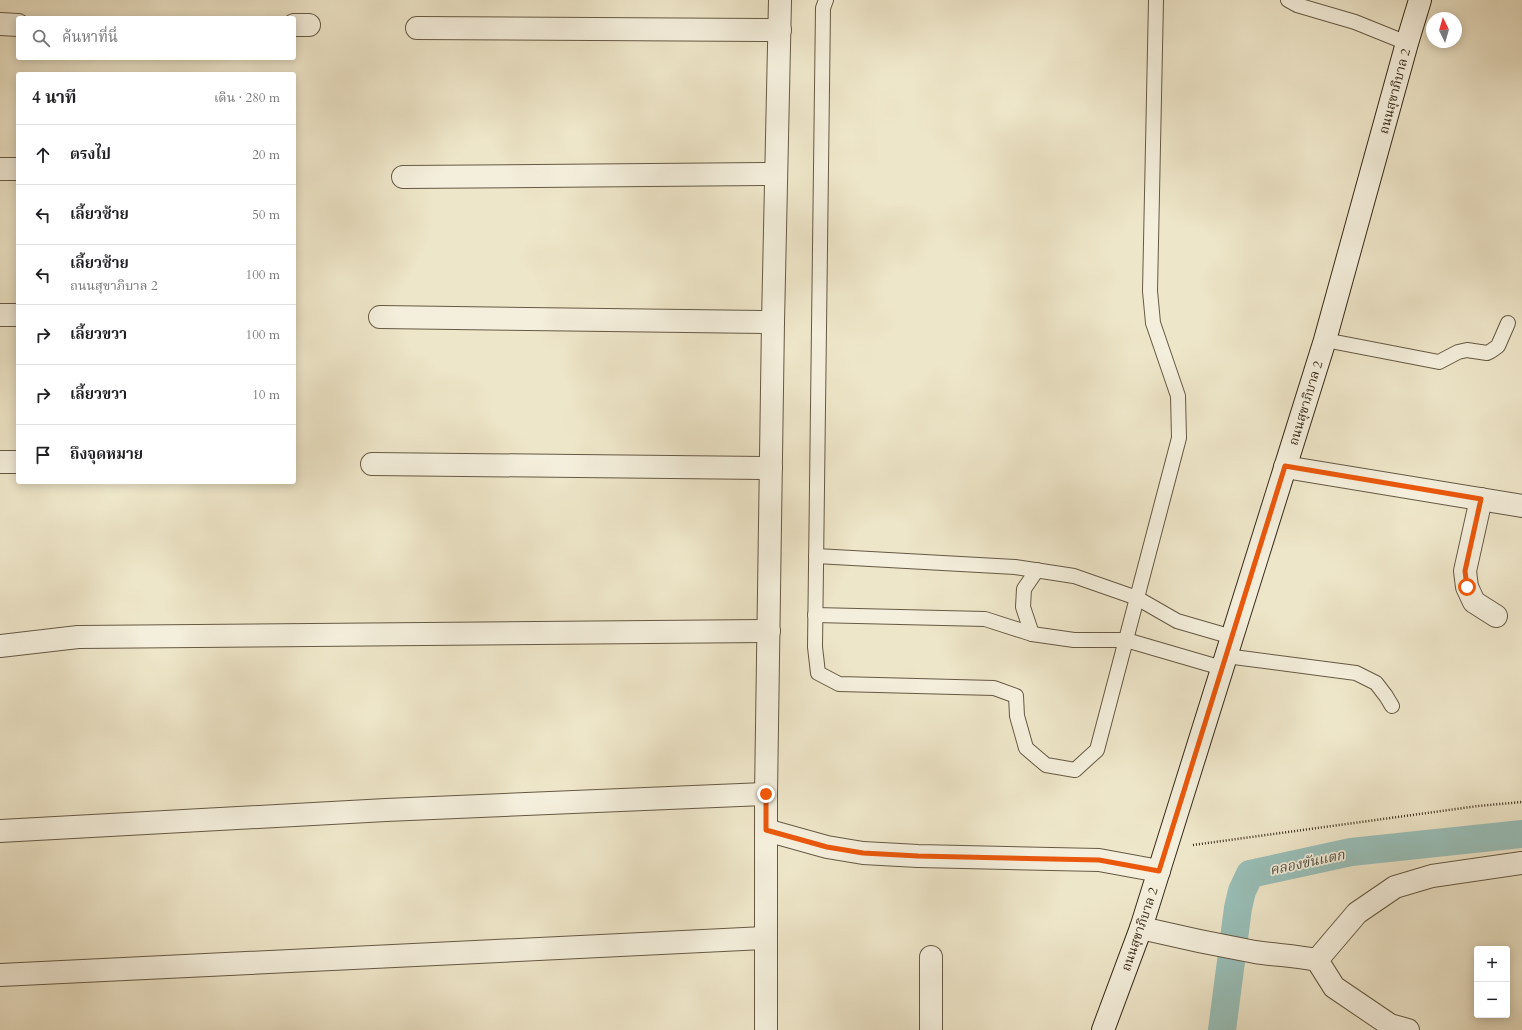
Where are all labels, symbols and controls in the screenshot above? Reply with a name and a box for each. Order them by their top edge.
north arrow [1426,12,1462,48]
search box [16,16,296,60]
icon: search [30,27,52,49]
text: ค้นหาที่นี่ [62,27,118,47]
street label: ถนนสุขาภิบาล 2 [1375,46,1415,136]
text: 4 นาที [32,86,76,109]
text: เดิน · 280 m [214,89,280,107]
icon: ahead [32,144,54,166]
text: ตรงไป [70,144,111,164]
text: 20 m [252,146,280,164]
icon: left [32,204,54,226]
text: เลี้ยวซ้าย [70,204,129,224]
text: 50 m [252,206,280,224]
text: เลี้ยวซ้าย [70,253,129,273]
icon: left [32,264,54,286]
text: 100 m [246,266,280,284]
text: ถนนสุขาภิบาล 2 [70,277,158,295]
icon: right [32,324,54,346]
text: เลี้ยวขวา [70,324,127,344]
text: 100 m [246,326,280,344]
street label: ถนนสุขาภิบาล 2 [1285,358,1327,448]
icon: right [32,384,54,406]
text: เลี้ยวขวา [70,384,127,404]
text: 10 m [252,386,280,404]
icon: arrive [32,444,54,466]
text: ถึงจุดหมาย [70,444,143,464]
route start [1458,578,1476,596]
route end [757,785,775,803]
water label: คลองขันแตก [1268,845,1347,880]
street label: ถนนสุขาภิบาล 2 [1117,885,1163,974]
map controls [1474,946,1510,1018]
button: + [1474,946,1510,982]
button: − [1474,982,1510,1018]

